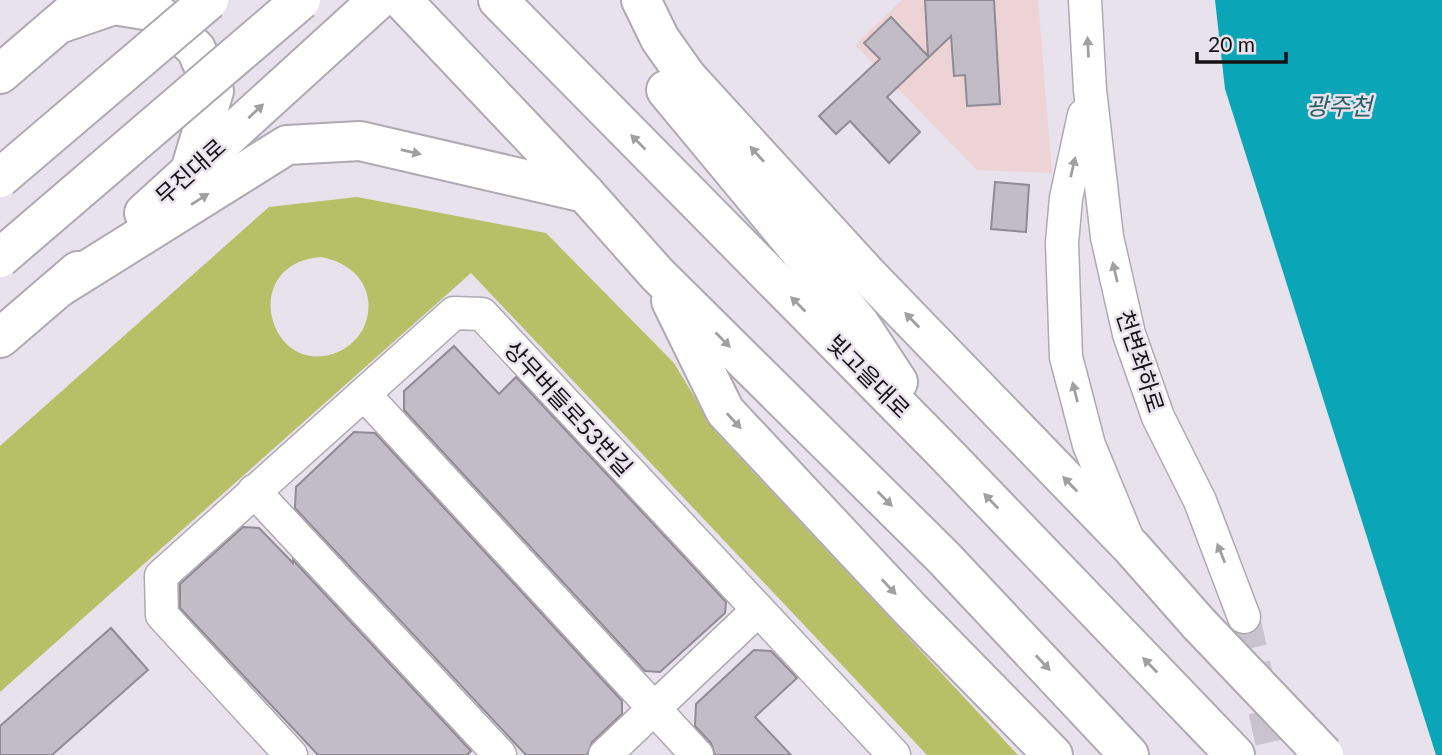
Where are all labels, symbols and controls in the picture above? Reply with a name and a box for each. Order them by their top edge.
scale bar [1197,21,1286,65]
text: 20 m [1208,31,1255,56]
one-way arrow [1082,36,1093,58]
water label: 광주천 [1306,91,1375,120]
one-way arrow [247,103,264,119]
street label: 무진대로 [149,132,231,210]
one-way arrow [630,134,646,150]
one-way arrow [749,145,765,163]
one-way arrow [400,147,422,158]
one-way arrow [1067,156,1078,178]
one-way arrow [191,192,210,205]
one-way arrow [1109,261,1120,283]
one-way arrow [790,296,806,313]
street label: 천변좌하로 [1111,306,1171,416]
one-way arrow [903,312,920,329]
street label: 빛고을대로 [822,329,916,423]
one-way arrow [715,331,732,348]
street label: 상무버들로53번길 [499,335,639,481]
one-way arrow [1069,381,1080,403]
one-way arrow [726,412,742,430]
one-way arrow [1062,476,1078,493]
one-way arrow [876,491,893,507]
one-way arrow [984,493,1000,510]
one-way arrow [1215,543,1227,563]
one-way arrow [881,579,898,596]
one-way arrow [1035,654,1051,672]
one-way arrow [1141,656,1158,673]

